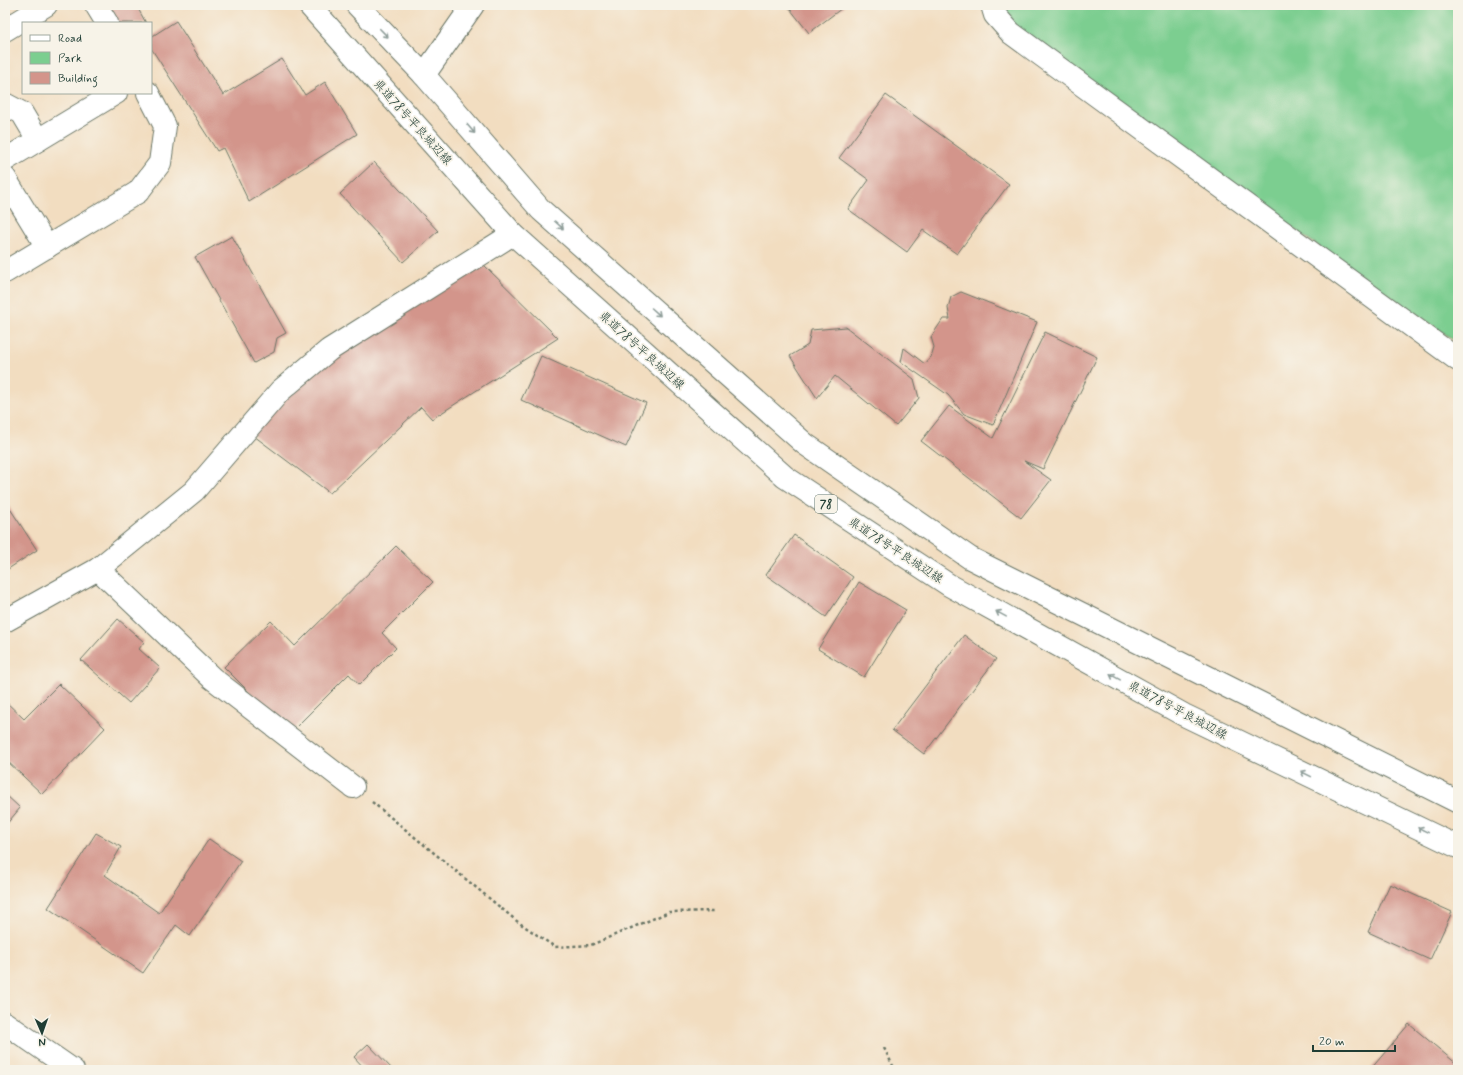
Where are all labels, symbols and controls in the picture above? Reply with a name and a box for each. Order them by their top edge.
legend [22,22,152,94]
one-way arrow [379,28,389,38]
text: Road [58,31,82,47]
text: Park [58,51,82,67]
text: Building [58,71,98,88]
street label: 県道78号平良城辺線 [370,76,455,169]
one-way arrow [467,124,476,135]
one-way arrow [553,221,564,230]
one-way arrow [651,307,661,316]
street label: 県道78号平良城辺線 [595,308,688,393]
road number: 78 [815,495,837,513]
street label: 県道78号平良城辺線 [845,514,946,587]
one-way arrow [995,609,1007,617]
one-way arrow [1109,672,1121,680]
street label: 県道78号平良城辺線 [1125,678,1230,744]
one-way arrow [1300,770,1312,777]
one-way arrow [1417,826,1429,833]
north arrow [22,1013,62,1053]
scale bar [1313,1027,1395,1053]
text: 20 m [1319,1034,1345,1050]
text: N [38,1035,46,1049]

